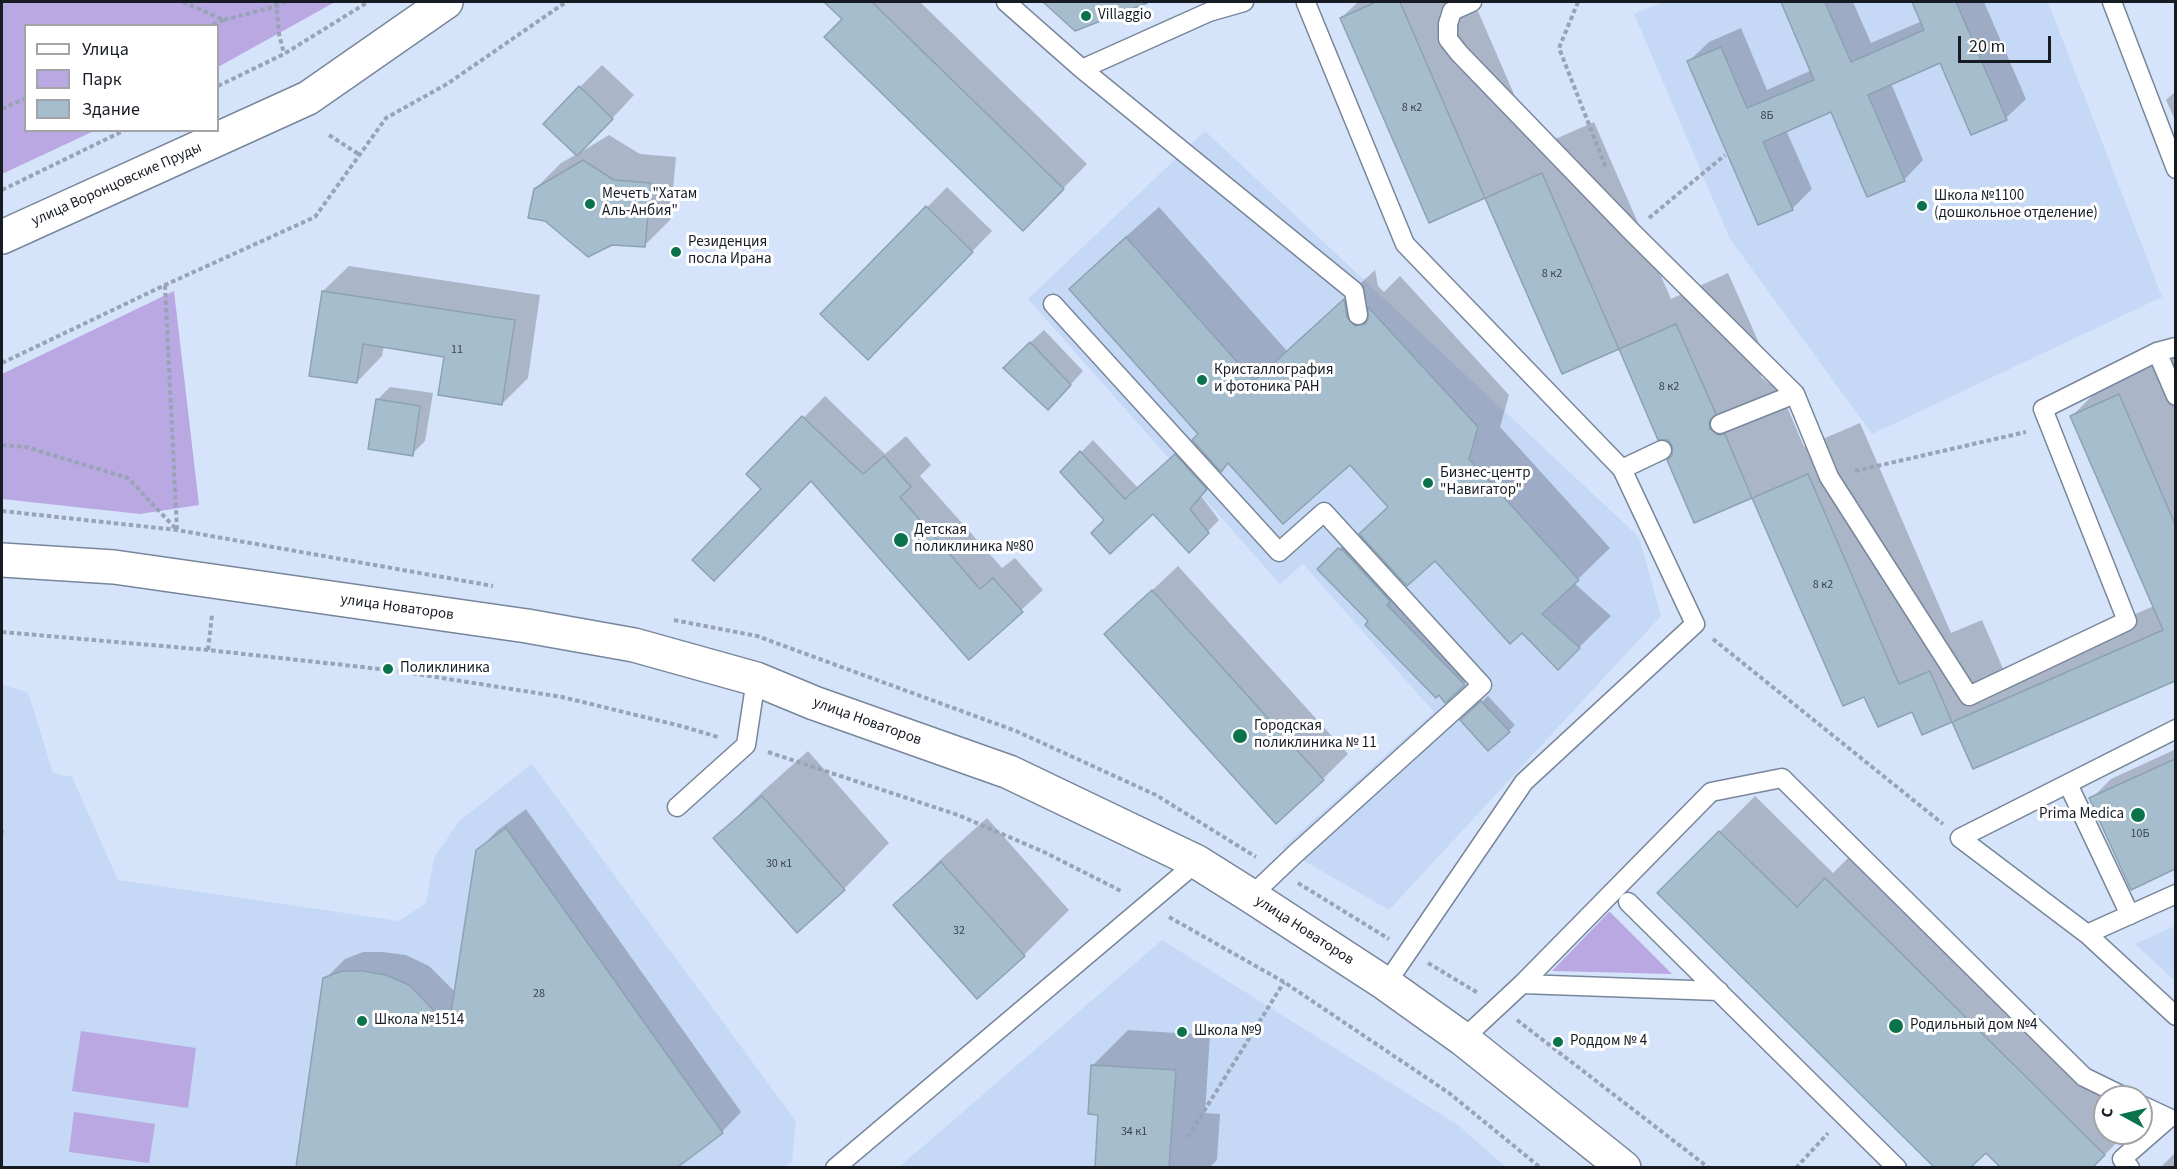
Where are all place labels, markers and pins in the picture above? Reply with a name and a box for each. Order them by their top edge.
place label: Villaggio [1098,7,1152,25]
marker: Villaggio [1079,9,1093,23]
place label: Мечеть "Хатам Аль-Анбия" [602,186,697,221]
place label: Школа №1100 (дошкольное отделение) [1934,188,2098,223]
marker: Мечеть "Хатам Аль-Анбия" [583,197,597,211]
marker: Школа №1100 (дошкольное отделение) [1915,199,1929,213]
place label: Резиденция посла Ирана [688,234,772,269]
marker: Резиденция посла Ирана [669,245,683,259]
place label: Кристаллография и фотоника РАН [1214,362,1333,397]
marker: Кристаллография и фотоника РАН [1195,373,1209,387]
place label: Бизнеc-центр "Навигатор" [1440,465,1531,500]
marker: Бизнеc-центр "Навигатор" [1421,476,1435,490]
place label: Детская поликлиника №80 [914,522,1034,557]
marker: Детская поликлиника №80 [892,531,910,549]
place label: Поликлиника [400,660,490,678]
marker: Поликлиника [381,662,395,676]
place label: Городская поликлиника № 11 [1254,718,1377,753]
marker: Городская поликлиника № 11 [1231,727,1249,745]
place label: Prima Medica [2039,806,2124,824]
marker: Prima Medica [2129,806,2147,824]
place label: Школа №1514 [374,1012,464,1030]
marker: Школа №1514 [355,1014,369,1028]
marker: Родильный дом №4 [1887,1017,1905,1035]
place label: Родильный дом №4 [1910,1017,2038,1035]
place label: Школа №9 [1194,1023,1262,1041]
marker: Школа №9 [1175,1025,1189,1039]
place label: Роддом № 4 [1570,1033,1647,1051]
marker: Роддом № 4 [1551,1035,1565,1049]

